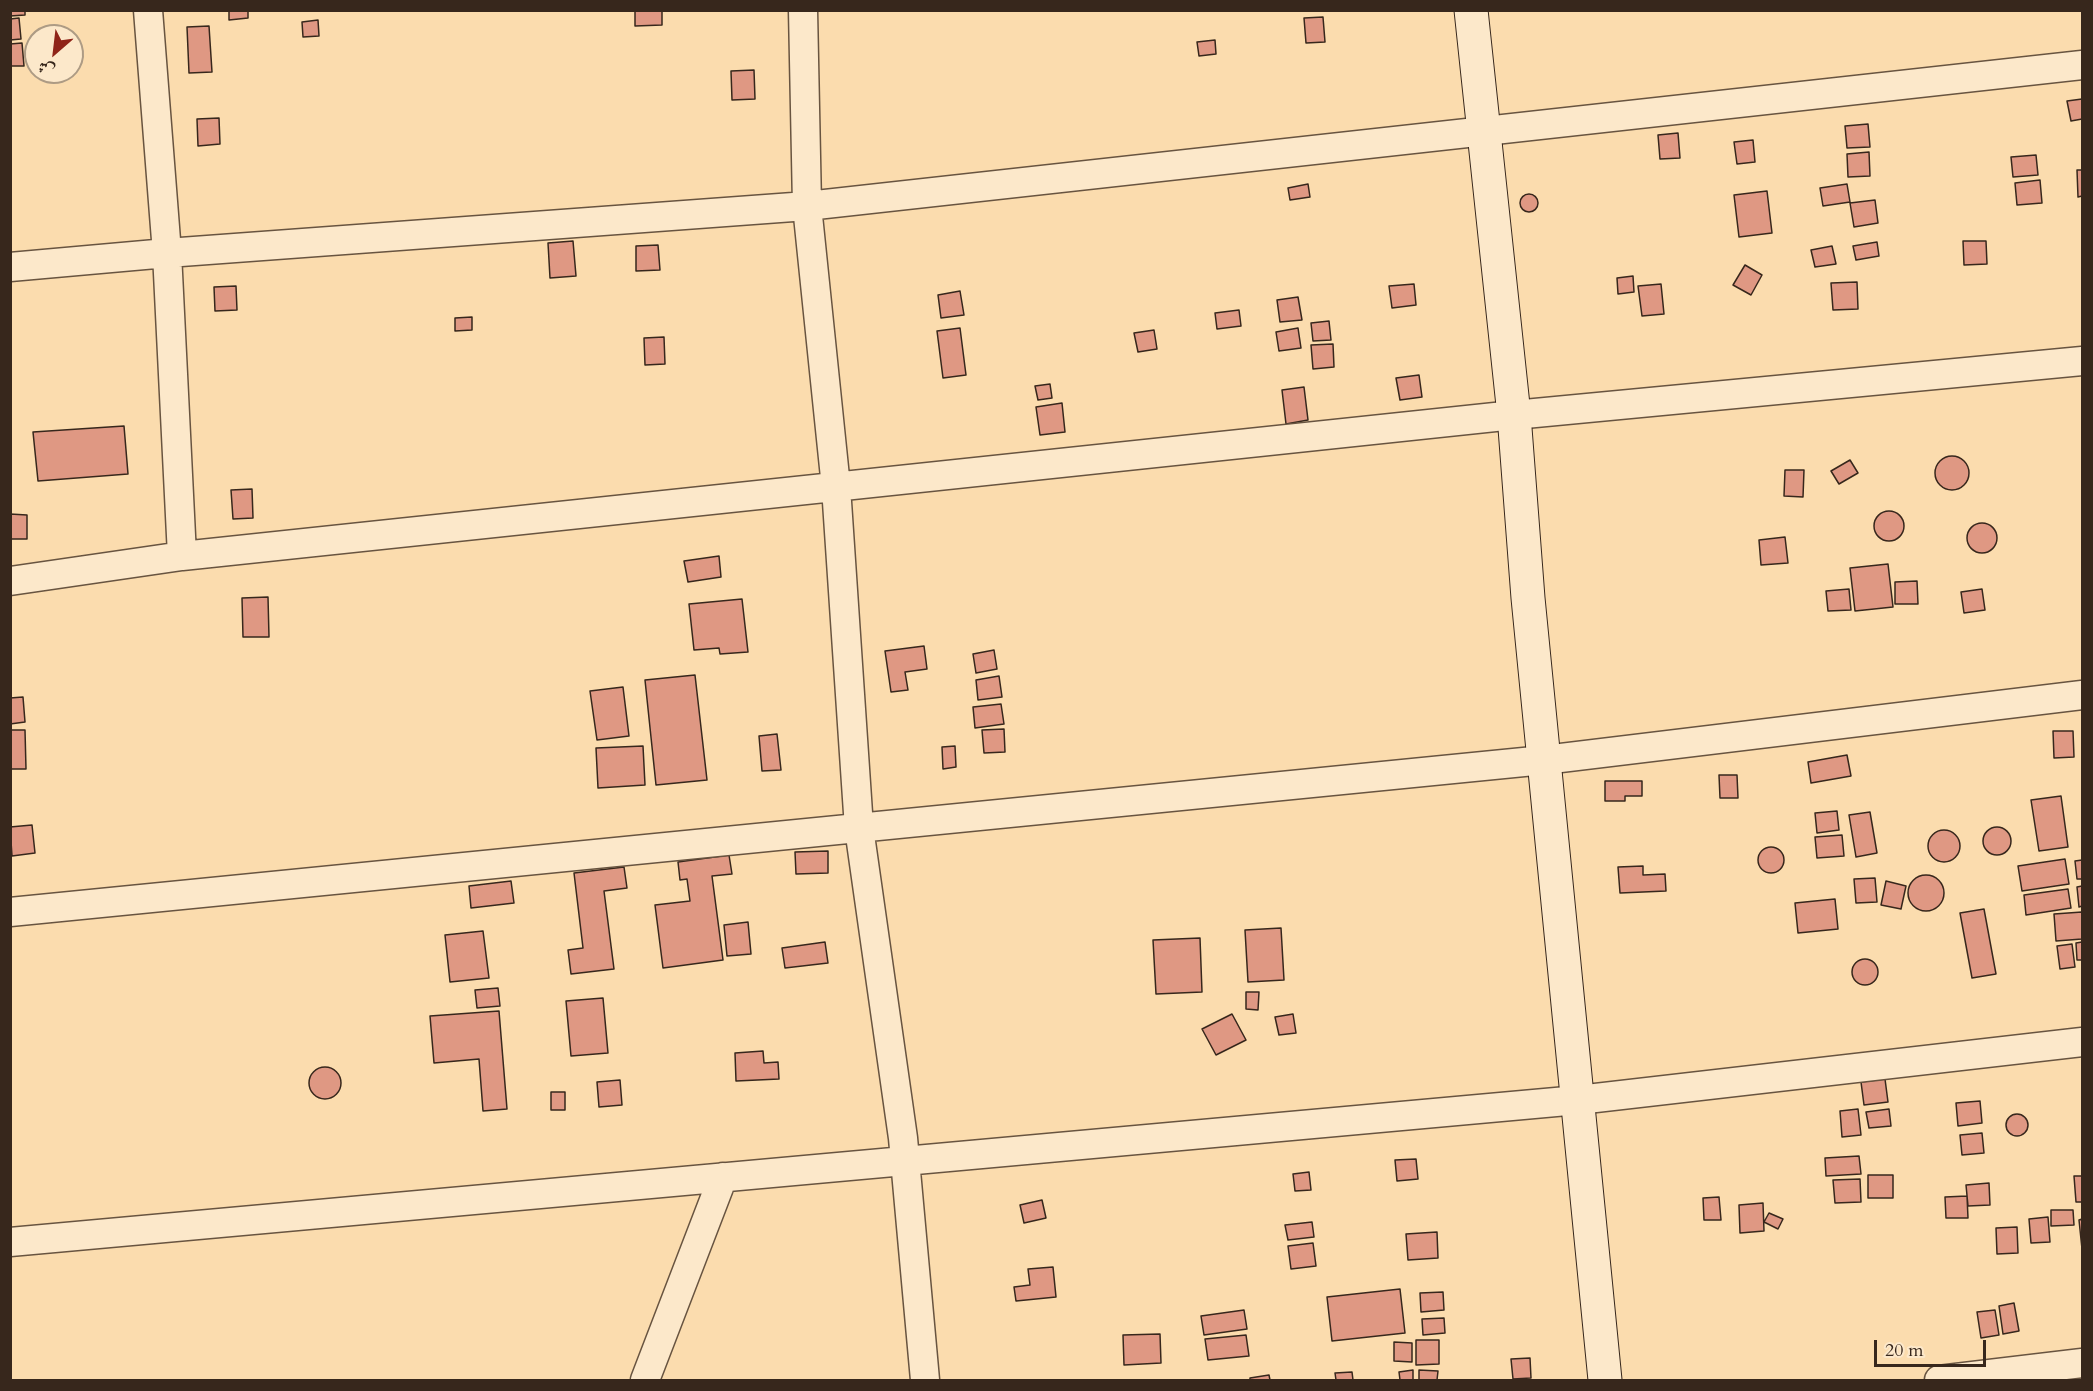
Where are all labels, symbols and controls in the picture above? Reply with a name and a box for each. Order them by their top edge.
north arrow [24,24,84,84]
text: ش [34,55,59,82]
scale bar [1877,1328,1990,1366]
text: 20 m [1885,1338,1924,1363]

